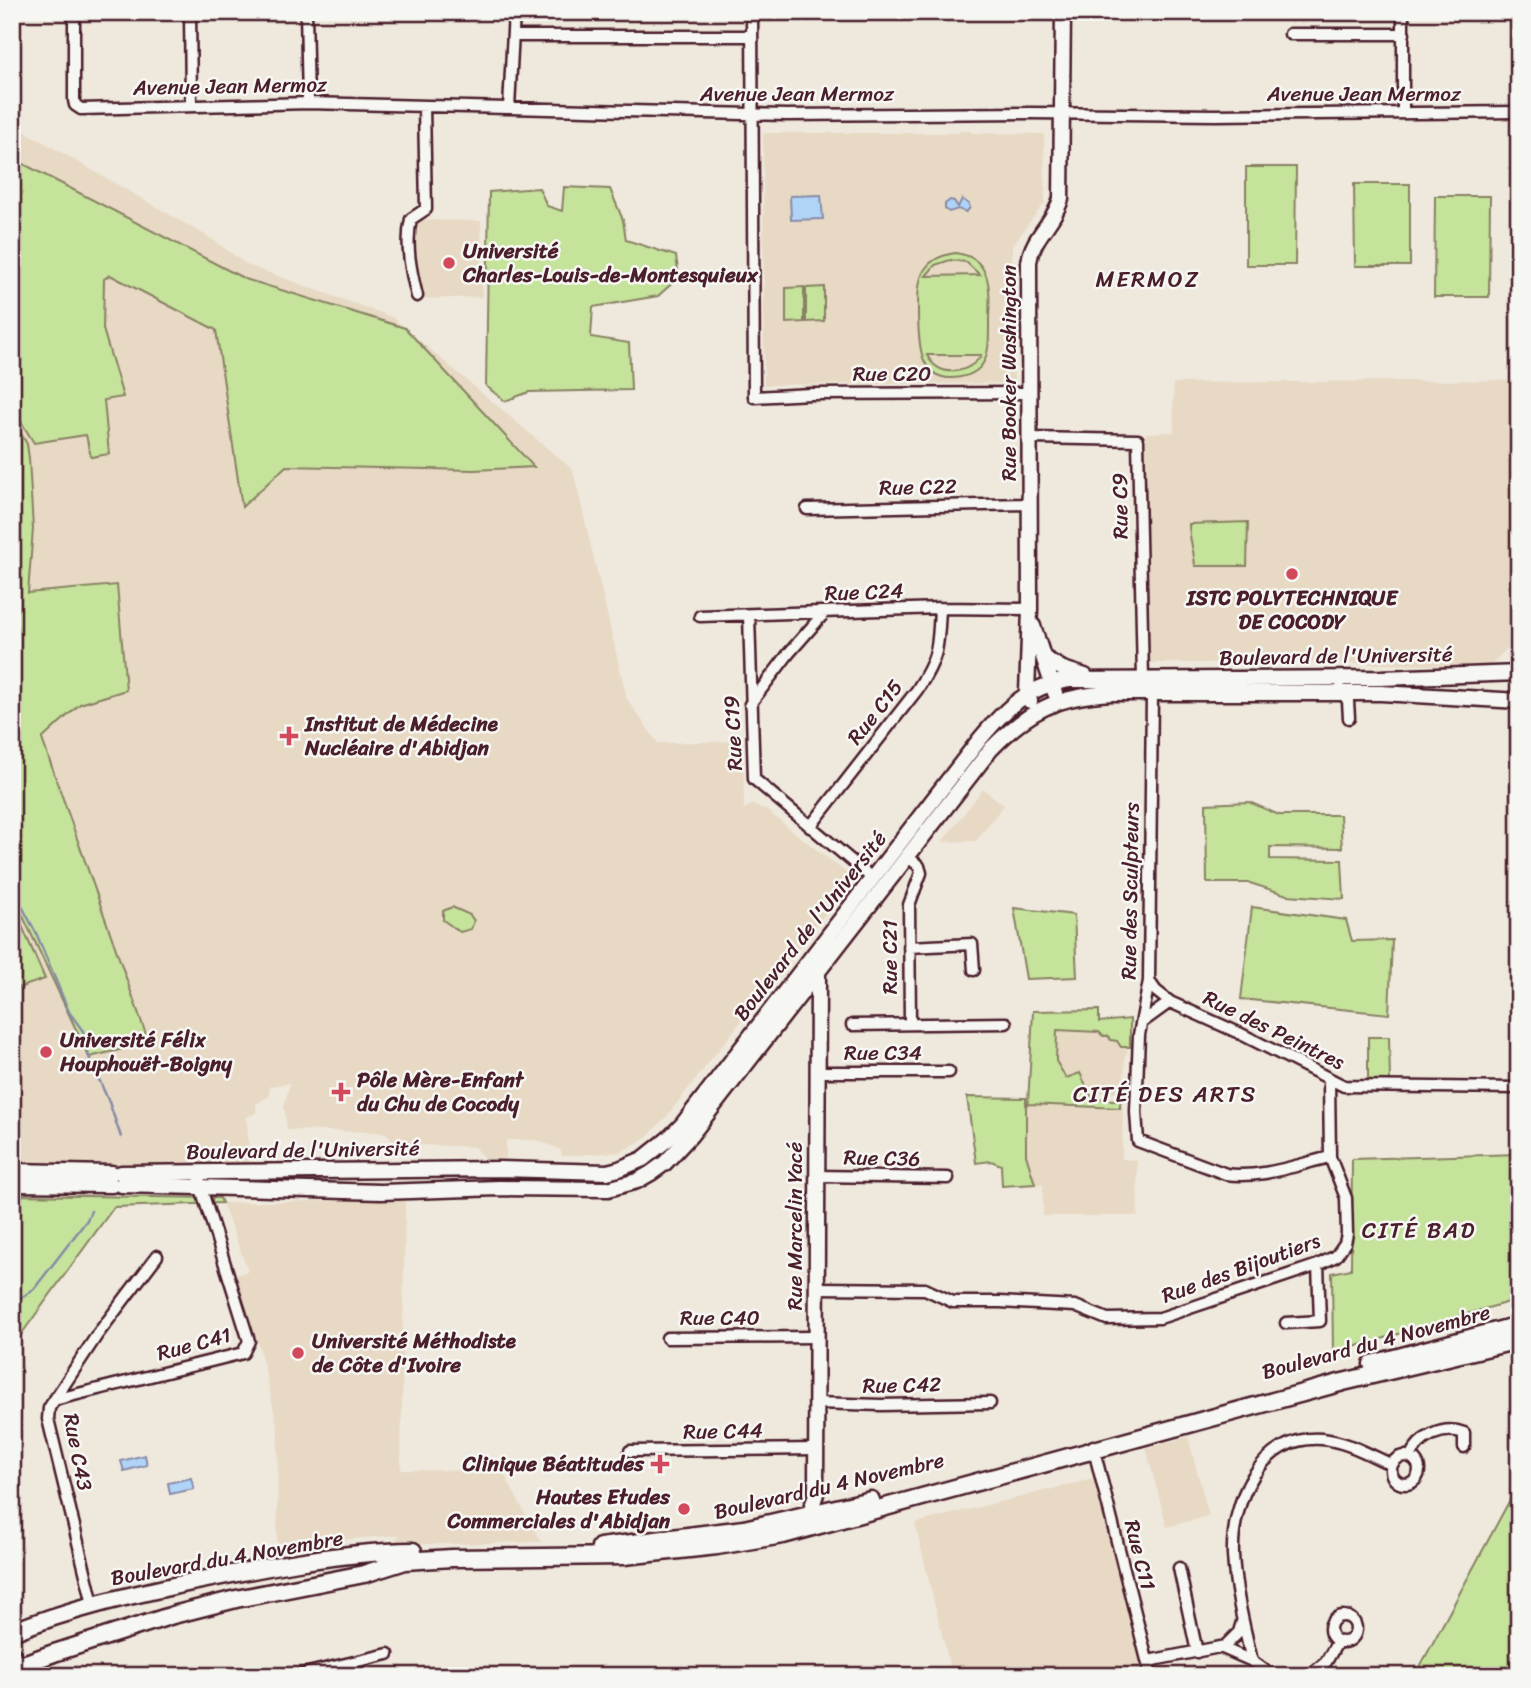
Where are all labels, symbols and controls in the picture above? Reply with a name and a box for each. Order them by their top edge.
street label: Avenue Jean Mermoz [132,65,328,107]
street label: Avenue Jean Mermoz [699,75,895,113]
street label: Avenue Jean Mermoz [1266,75,1462,113]
place label: Université Charles-Louis-de-Montesquieux [462,232,759,294]
marker: Université Charles-Louis-de-Montesquieux [441,255,457,271]
district label: MERMOZ [1096,259,1200,300]
street label: Rue Booker Washington [990,265,1028,481]
street label: Rue C20 [853,355,931,393]
street label: Rue C22 [879,467,957,507]
street label: Rue C9 [1100,472,1140,539]
marker: ISTC POLYTECHNIQUE DE COCODY [1284,566,1300,582]
street label: Rue C24 [824,572,904,612]
place label: ISTC POLYTECHNIQUE DE COCODY [1186,579,1400,641]
street label: Boulevard de l'Université [1219,635,1453,677]
street label: Rue C15 [837,671,913,753]
street label: Rue C19 [712,694,754,772]
place label: Institut de Médecine Nucléaire d'Abidjan [304,705,499,767]
marker: Institut de Médecine Nucléaire d'Abidjan [279,726,299,746]
street label: Rue des Sculpteurs [1109,802,1151,980]
street label: Boulevard de l'Université [723,822,897,1030]
street label: Rue C21 [871,920,909,994]
street label: Rue des Peintres [1197,979,1352,1081]
place label: Université Félix Houphouët-Boigny [59,1021,233,1083]
street label: Rue C34 [844,1034,922,1072]
marker: Université Félix Houphouët-Boigny [38,1044,54,1060]
place label: Pôle Mère-Enfant du Chu de Cocody [357,1061,525,1123]
district label: CITÉ DES ARTS [1073,1074,1257,1115]
marker: Pôle Mère-Enfant du Chu de Cocody [331,1082,351,1102]
street label: Boulevard de l'Université [186,1129,420,1171]
street label: Rue C36 [843,1138,921,1178]
street label: Rue Marcelin Yacé [776,1142,814,1310]
district label: CITÉ BAD [1362,1210,1476,1251]
street label: Rue des Bijoutiers [1156,1222,1326,1314]
street label: Boulevard du 4 Novembre [1257,1293,1495,1391]
street label: Rue C40 [680,1299,760,1337]
street label: Rue C41 [153,1316,235,1372]
place label: Université Méthodiste de Côte d'Ivoire [312,1322,517,1384]
marker: Université Méthodiste de Côte d'Ivoire [290,1345,306,1361]
street label: Rue C42 [862,1365,942,1405]
street label: Rue C43 [52,1410,104,1494]
street label: Rue C44 [683,1411,763,1451]
street label: Boulevard du 4 Novembre [710,1441,948,1531]
place label: Clinique Béatitudes [462,1445,645,1483]
marker: Clinique Béatitudes [650,1454,670,1474]
place label: Hautes Etudes Commerciales d'Abidjan [446,1478,671,1540]
marker: Hautes Etudes Commerciales d'Abidjan [676,1501,692,1517]
street label: Rue C11 [1113,1516,1167,1594]
street label: Boulevard du 4 Novembre [108,1519,346,1597]

